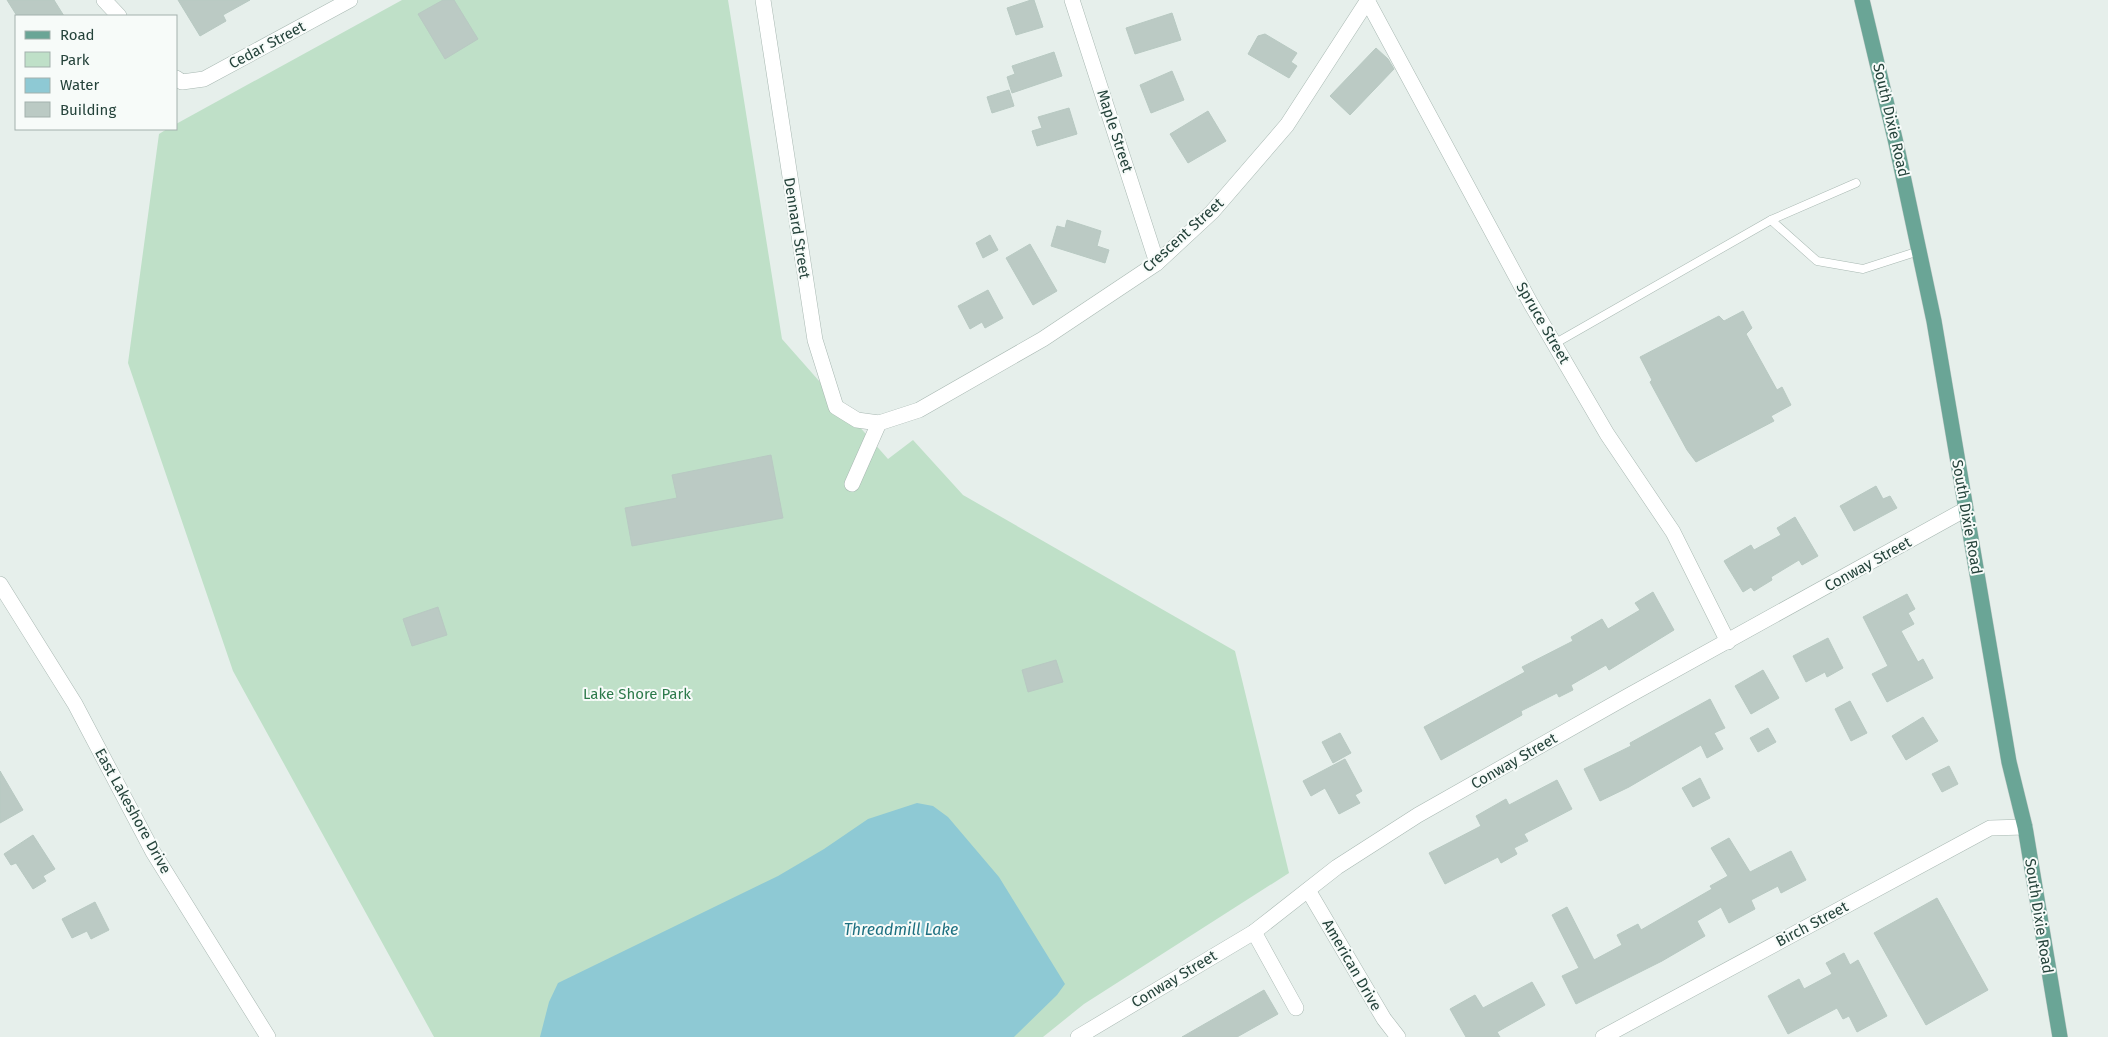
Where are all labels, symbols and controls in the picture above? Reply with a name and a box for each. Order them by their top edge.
legend [15,15,178,130]
street label: Cedar Street [226,17,309,73]
text: Road [60,26,95,44]
text: Park [60,51,90,69]
street label: South Dixie Road [1869,61,1913,179]
text: Water [60,76,99,94]
street label: Maple Street [1093,87,1137,175]
text: Building [60,101,116,119]
street label: Dennard Street [780,176,814,281]
street label: Crescent Street [1139,194,1228,276]
street label: Spruce Street [1512,279,1574,368]
street label: South Dixie Road [1948,458,1986,576]
street label: Conway Street [1822,533,1915,595]
park label: Lake Shore Park [583,685,691,703]
street label: Conway Street [1468,729,1561,793]
street label: East Lakeshore Drive [91,745,175,877]
street label: South Dixie Road [2021,857,2057,975]
street label: Birch Street [1773,897,1852,951]
street label: American Drive [1319,916,1385,1014]
water label: Threadmill Lake [844,920,958,939]
street label: Conway Street [1128,946,1220,1011]

